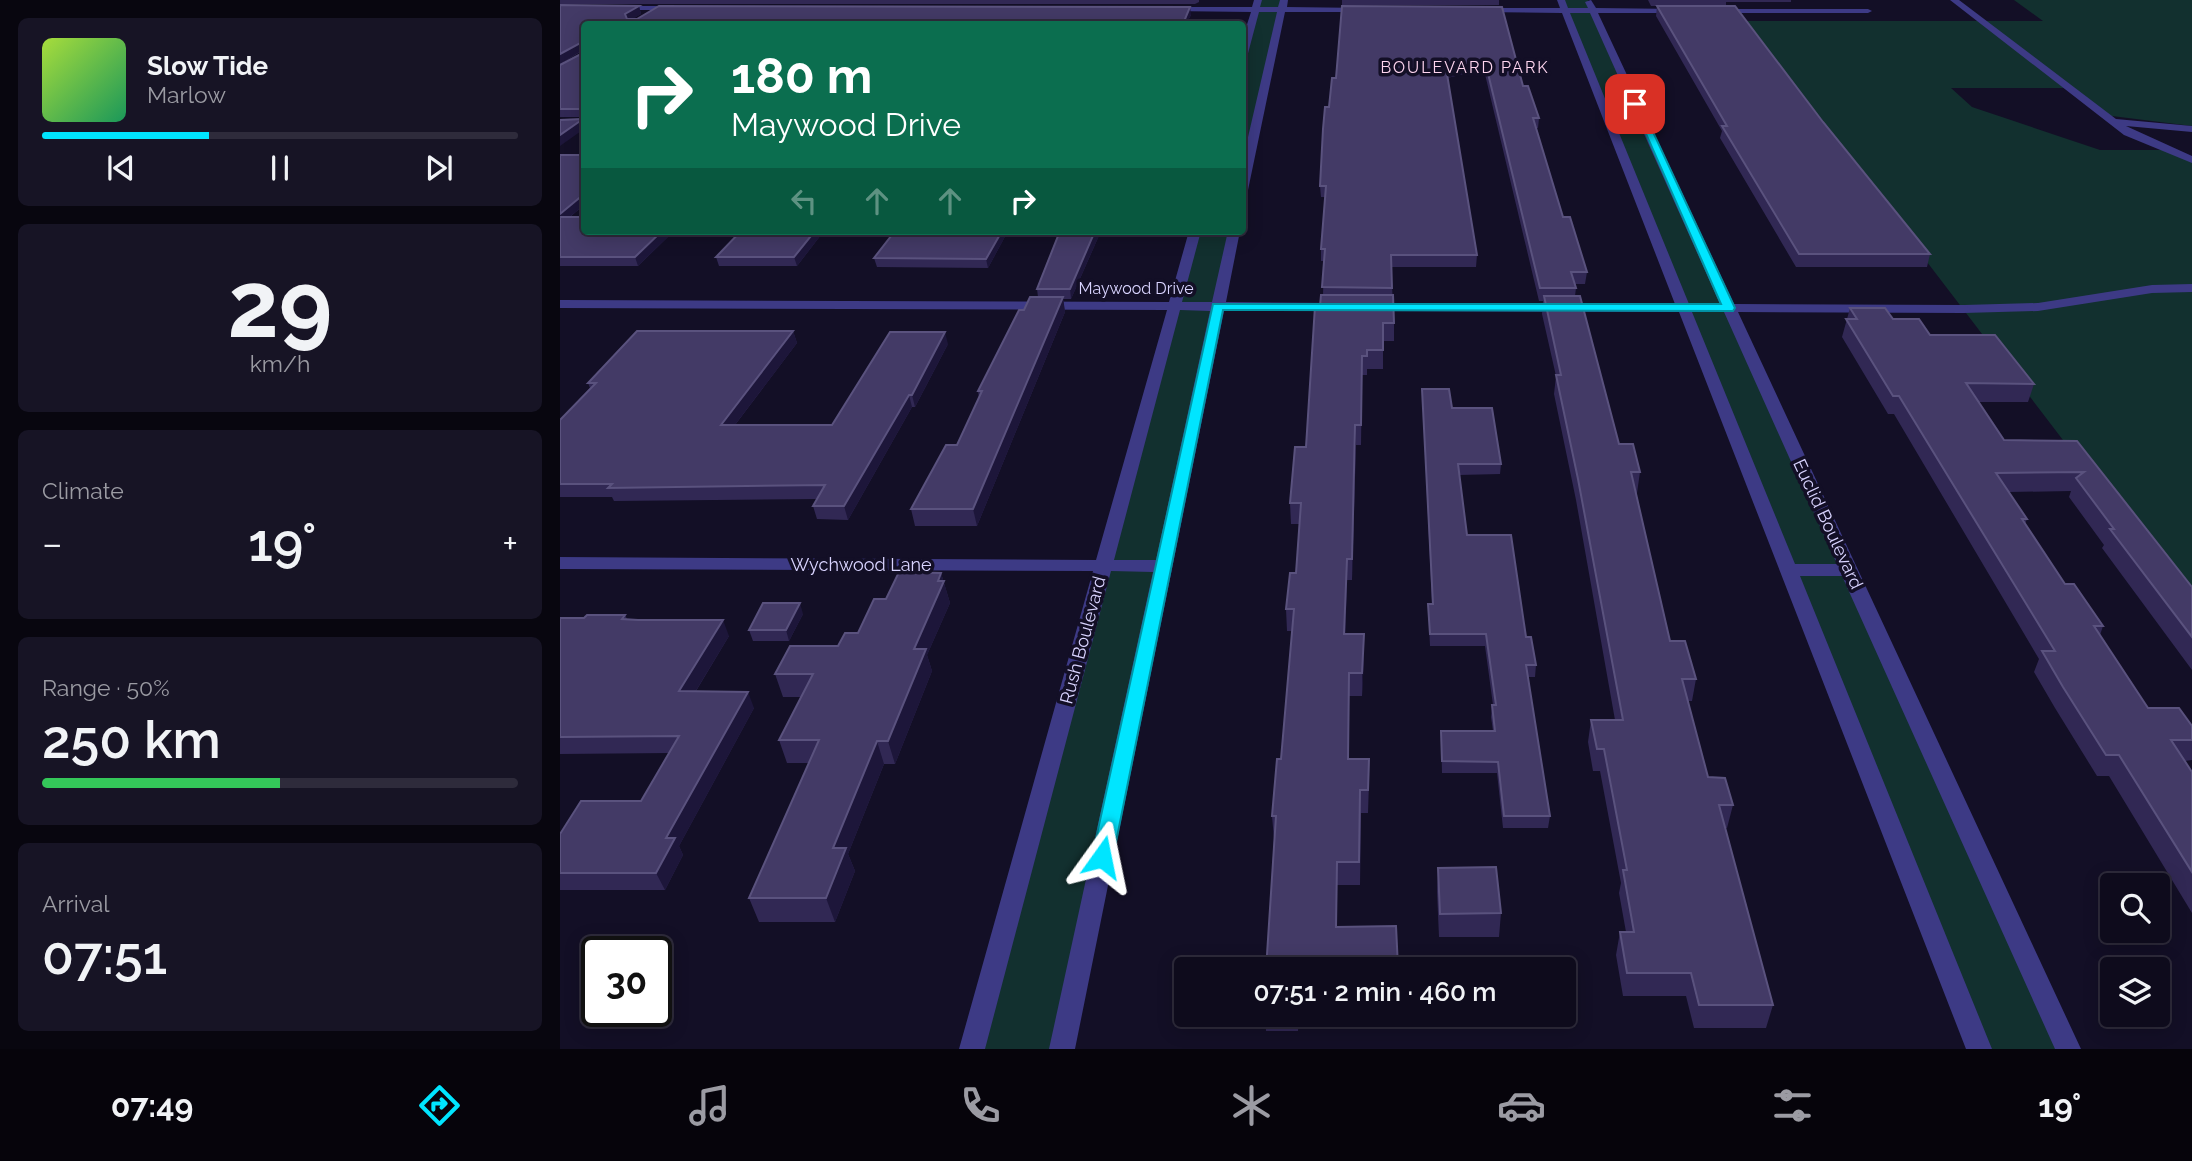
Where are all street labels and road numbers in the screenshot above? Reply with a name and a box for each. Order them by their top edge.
street label: Maywood Drive [1078,279,1194,298]
street label: Euclid Boulevard [1789,455,1868,592]
street label: Wychwood Lane [790,554,932,575]
street label: Rush Boulevard [1055,574,1110,706]

